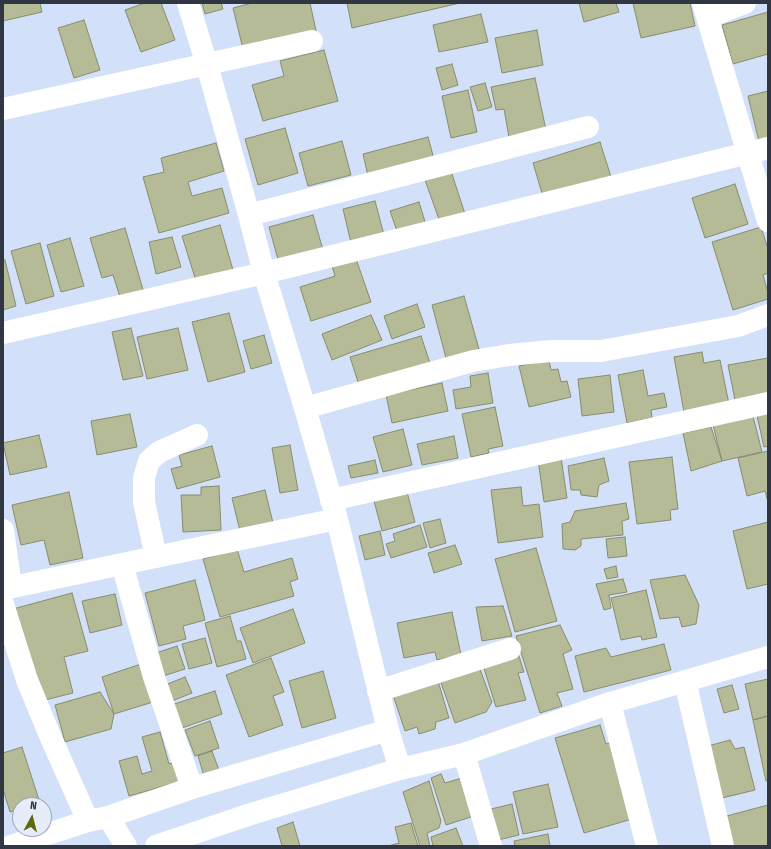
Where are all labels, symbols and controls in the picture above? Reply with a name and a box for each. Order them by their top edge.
north arrow [12,797,52,837]
text: N [29,799,37,812]

